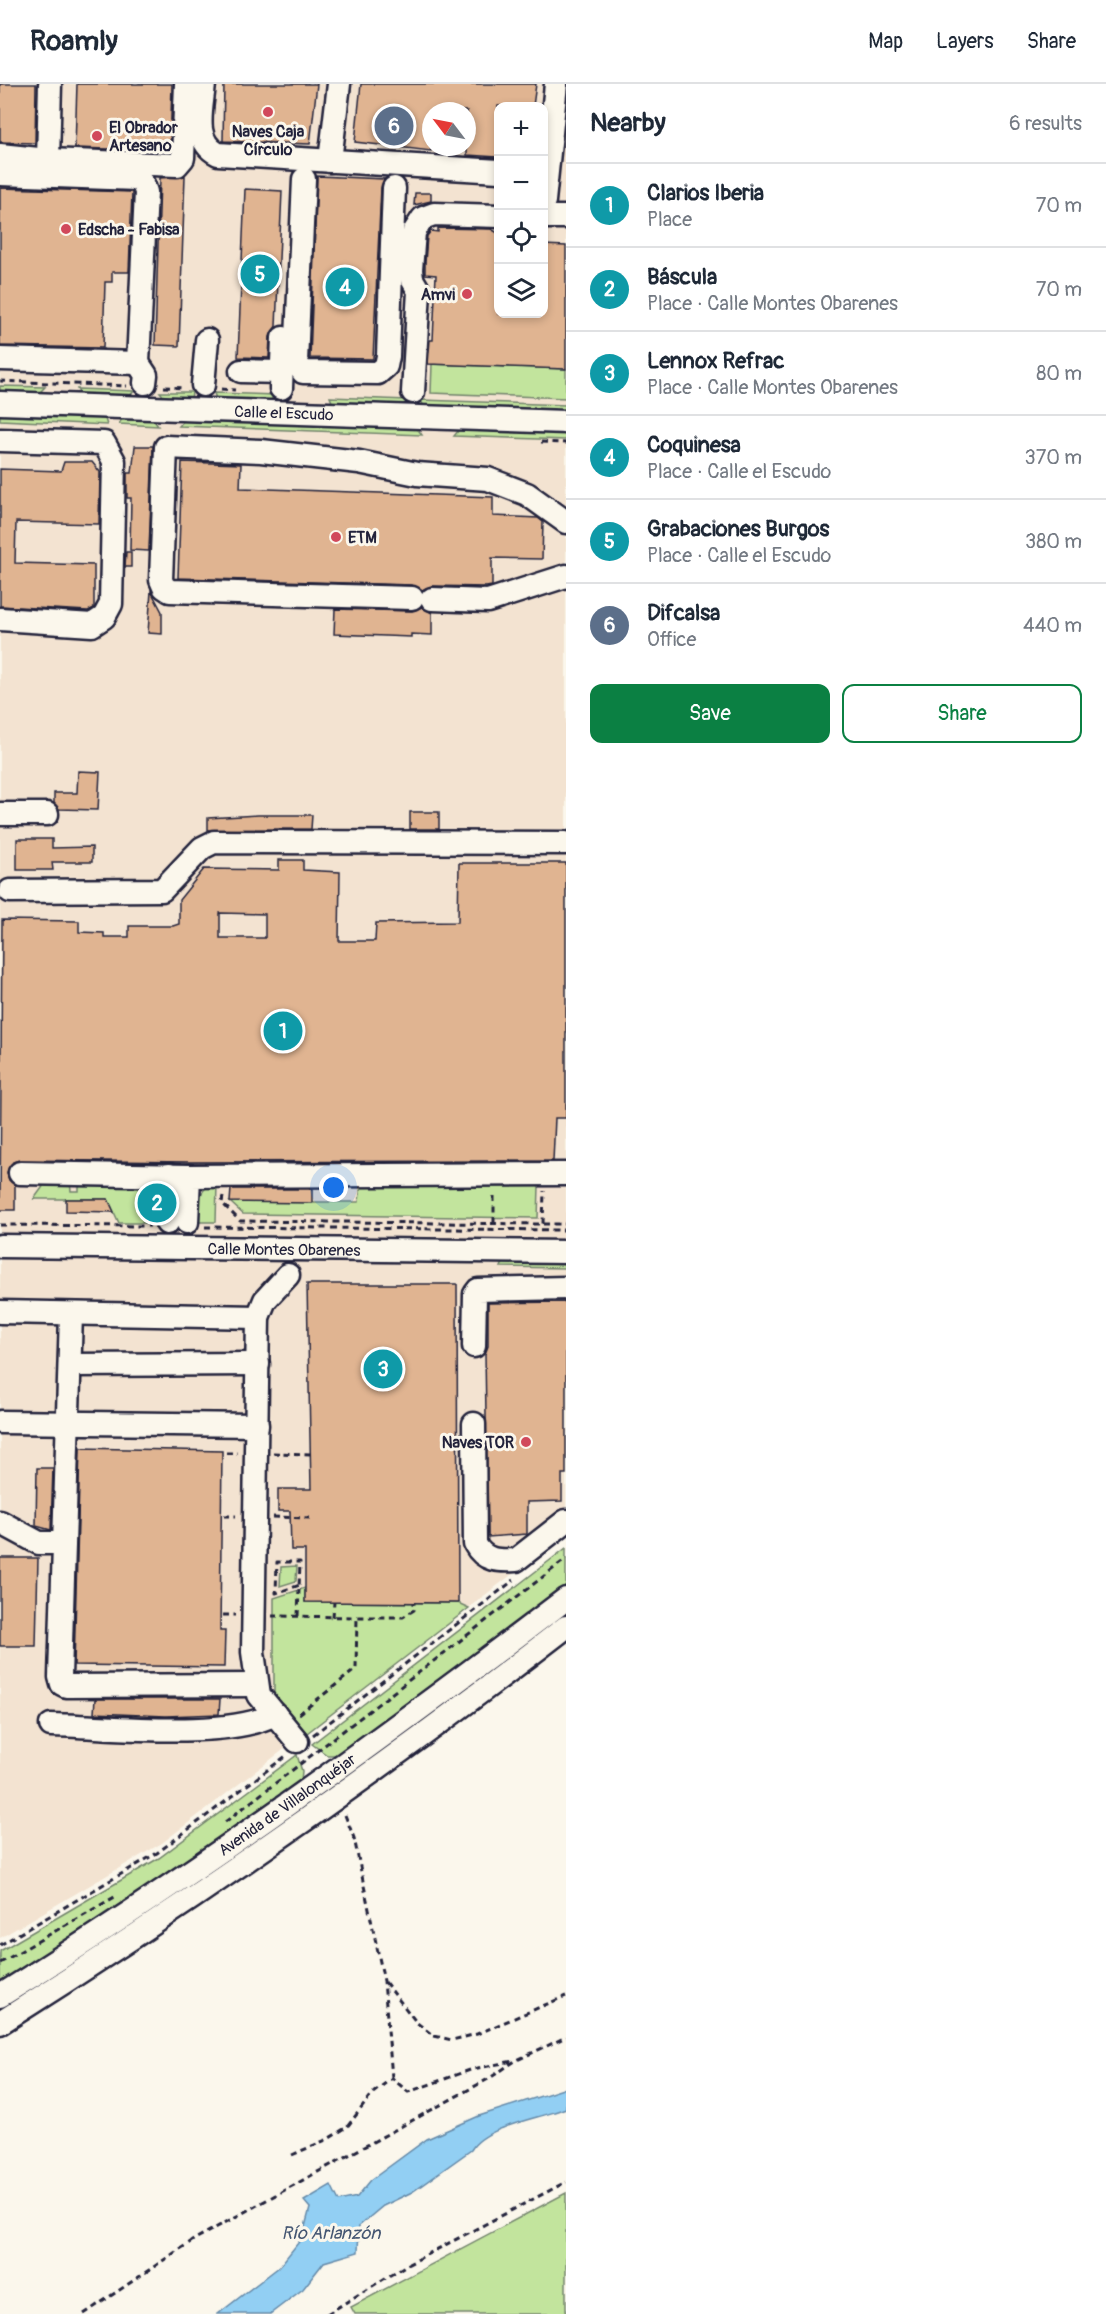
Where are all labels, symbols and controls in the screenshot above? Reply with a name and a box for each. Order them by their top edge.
text: Roamly [30,24,118,59]
text: Map [868,28,903,55]
text: Layers [936,28,994,55]
text: Share [1027,28,1076,55]
north arrow [422,102,476,156]
map controls [494,102,548,318]
button: + [494,102,548,156]
pin: 6 [374,104,414,148]
marker: Naves Caja Círculo [261,105,275,119]
text: Nearby [590,107,666,139]
text: 6 results [1009,111,1082,136]
place label: El Obrador Artesano [109,118,178,156]
place label: Naves Caja Círculo [232,122,305,160]
marker: El Obrador Artesano [90,129,104,143]
button: − [494,156,548,210]
text: Clarios Iberia [647,179,764,207]
text: 1 [606,193,613,218]
text: 70 m [1036,193,1082,218]
text: Place [647,207,692,232]
button: locate [494,210,548,264]
place label: Edscha - Fabisa [78,220,180,240]
marker: Edscha - Fabisa [59,222,73,236]
pin: 5 [240,252,280,297]
text: Báscula [647,263,717,291]
pin: 4 [326,264,364,310]
button: layers [494,264,548,318]
text: 2 [604,277,615,302]
text: 70 m [1036,277,1082,302]
place label: Amvi [421,285,455,305]
marker: Amvi [460,287,474,301]
text: Place · Calle Montes Obarenes [647,291,898,316]
text: Lennox Refrac [647,347,784,375]
text: 3 [604,361,615,386]
text: 80 m [1036,361,1082,386]
text: Place · Calle Montes Obarenes [647,375,898,400]
street label: Calle el Escudo [234,402,334,425]
text: Coquinesa [647,431,741,459]
text: 4 [604,445,615,470]
text: 370 m [1025,445,1082,470]
text: Place · Calle el Escudo [647,459,831,484]
text: Grabaciones Burgos [647,515,829,543]
place label: ETM [348,528,377,548]
text: 5 [604,529,615,554]
text: 380 m [1025,529,1082,554]
marker: ETM [329,530,343,544]
text: Place · Calle el Escudo [647,543,831,568]
text: Difcalsa [647,599,720,627]
text: 6 [604,613,615,638]
text: 440 m [1023,613,1082,638]
text: Office [647,627,696,652]
button: Save [590,684,830,743]
button: Share [842,684,1082,743]
pin: 1 [264,1008,302,1054]
your location [319,1173,348,1202]
pin: 2 [138,1180,176,1226]
street label: Calle Montes Obarenes [207,1239,360,1261]
pin: 3 [364,1346,403,1392]
place label: Naves TOR [442,1433,515,1453]
marker: Naves TOR [519,1435,533,1449]
street label: Avenida de Villalonquéjar [215,1749,360,1861]
water label: Río Arlanzón [282,2222,381,2245]

